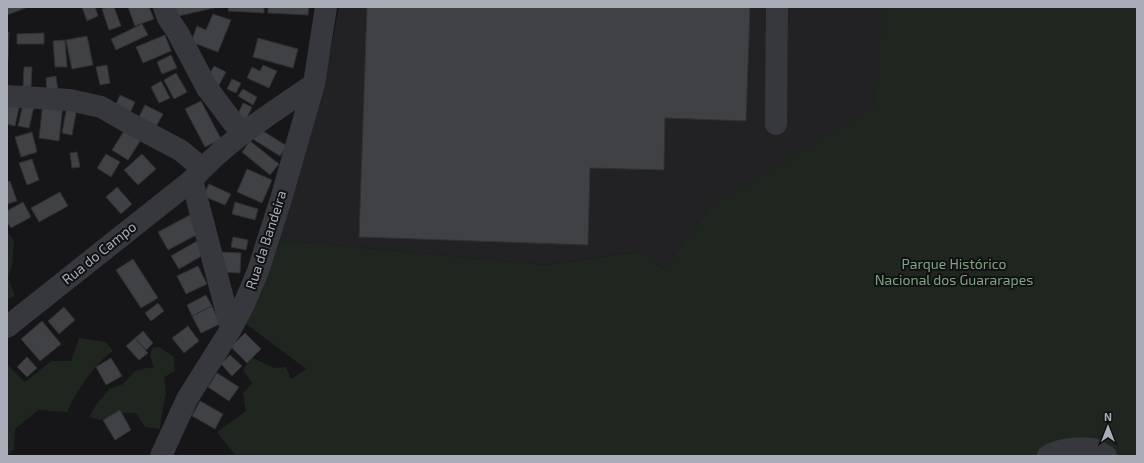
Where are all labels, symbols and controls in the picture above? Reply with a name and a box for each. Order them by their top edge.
street label: Rua da Bandeira [242,188,290,291]
street label: Rua do Campo [58,217,139,288]
park label: Parque Histórico Nacional dos Guararapes [875,255,1033,288]
north arrow [1088,407,1128,447]
text: N [1104,410,1112,423]

